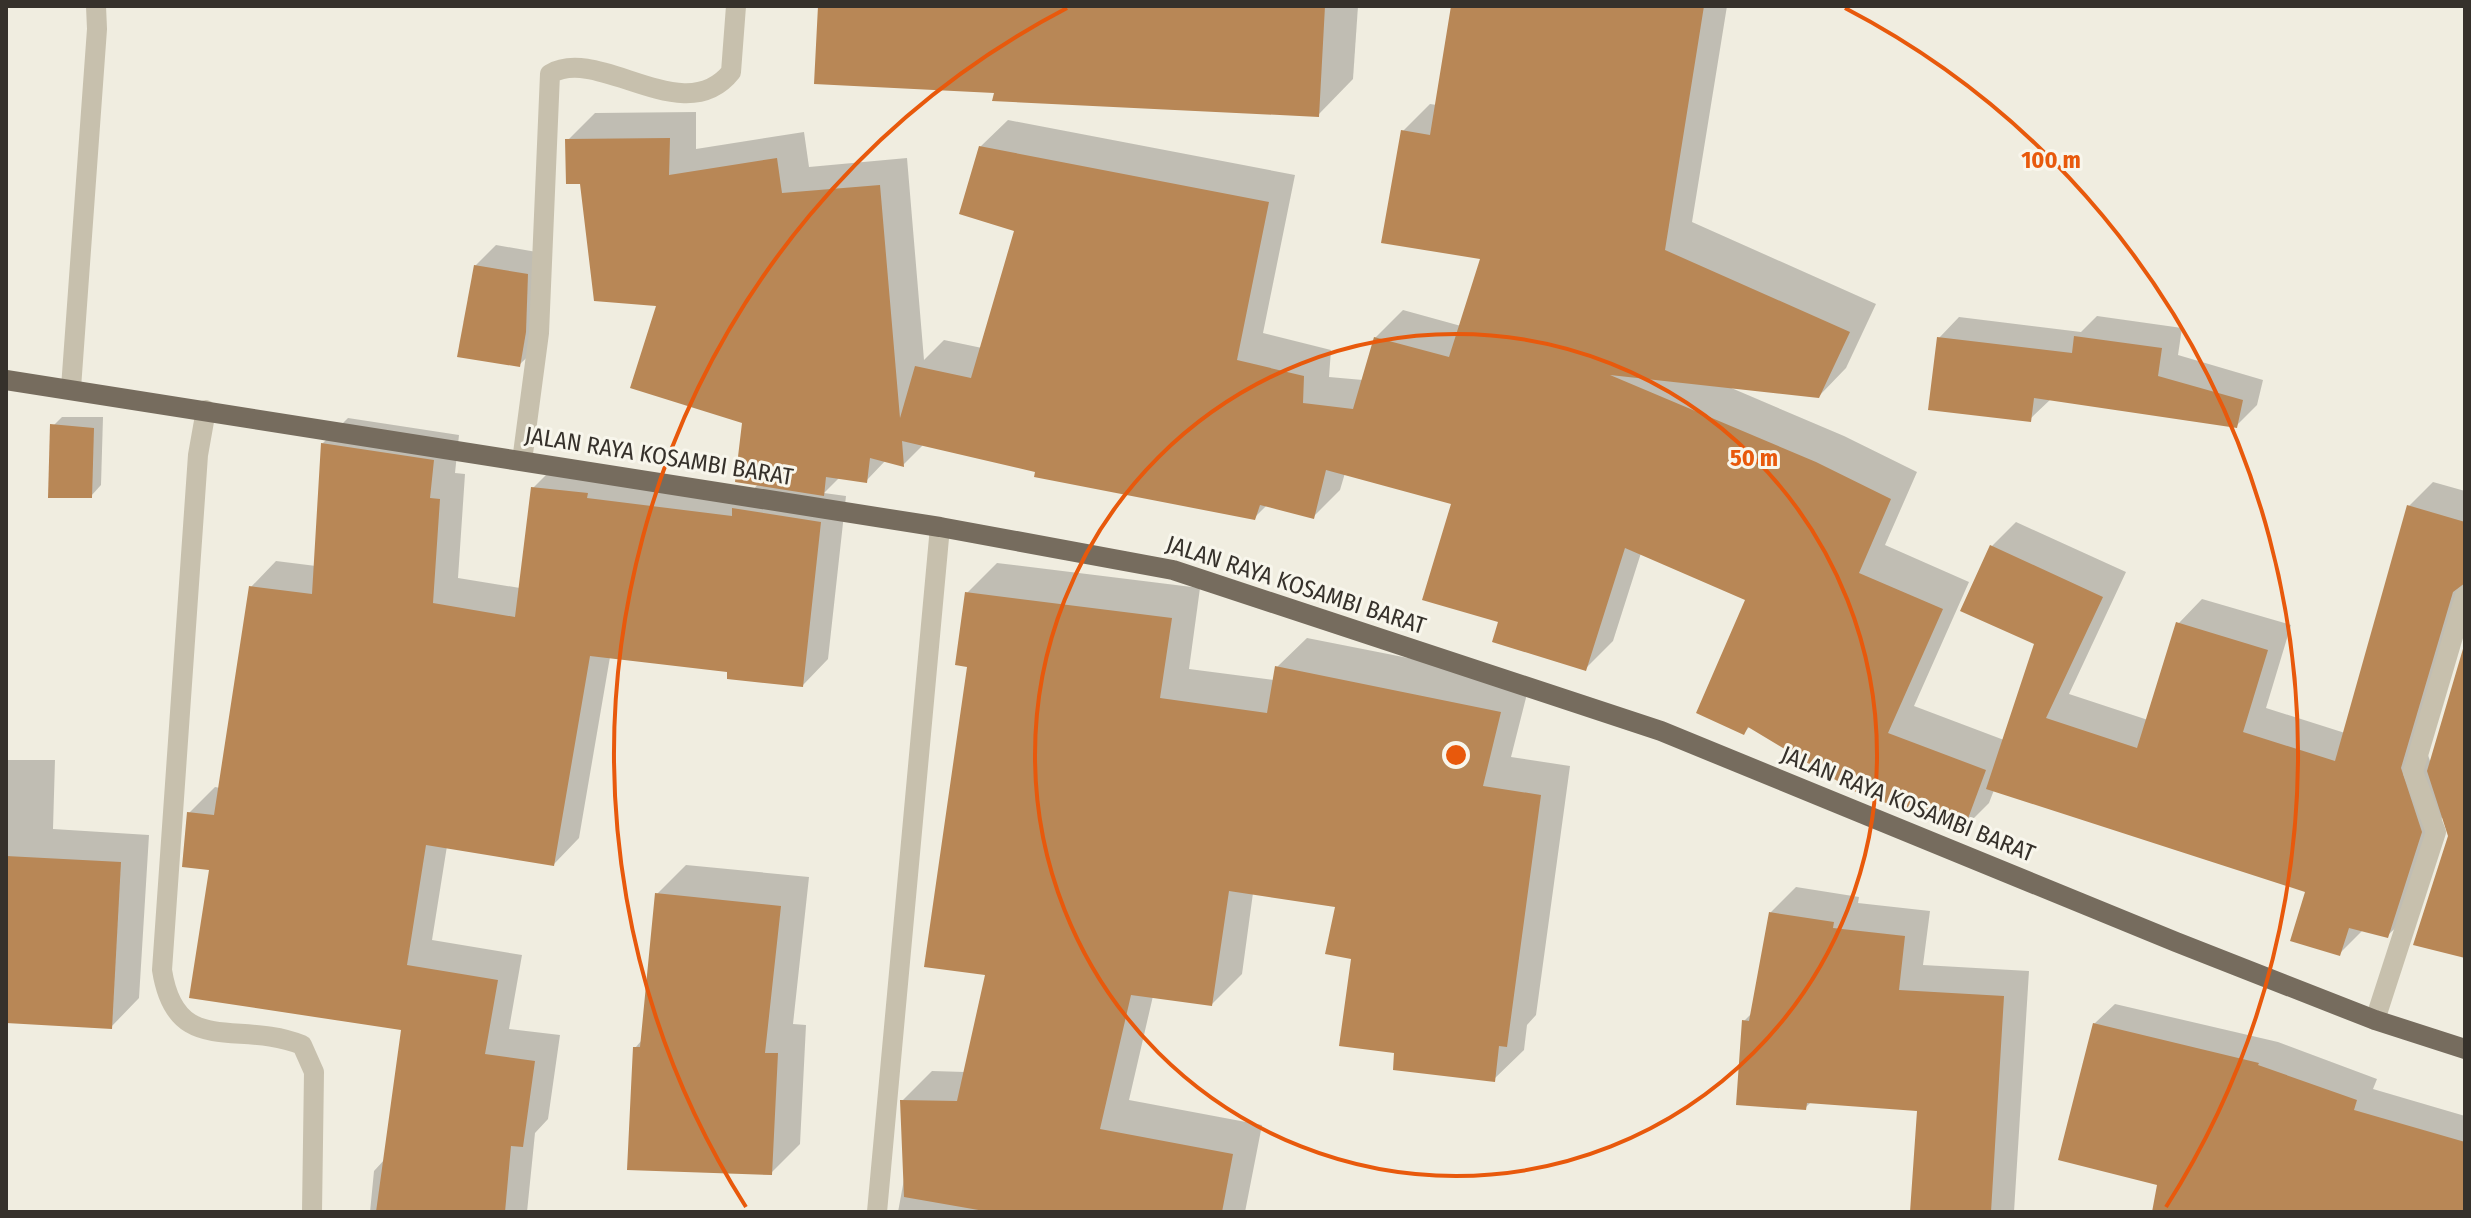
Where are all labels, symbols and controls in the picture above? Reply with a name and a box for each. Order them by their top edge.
text: 100 m [2021,146,2081,174]
street label: JALAN RAYA KOSAMBI BARAT [523,421,795,491]
text: 50 m [1730,444,1778,472]
street label: JALAN RAYA KOSAMBI BARAT [1163,530,1429,640]
street label: JALAN RAYA KOSAMBI BARAT [1777,740,2039,868]
centre of rings [1442,741,1470,769]

